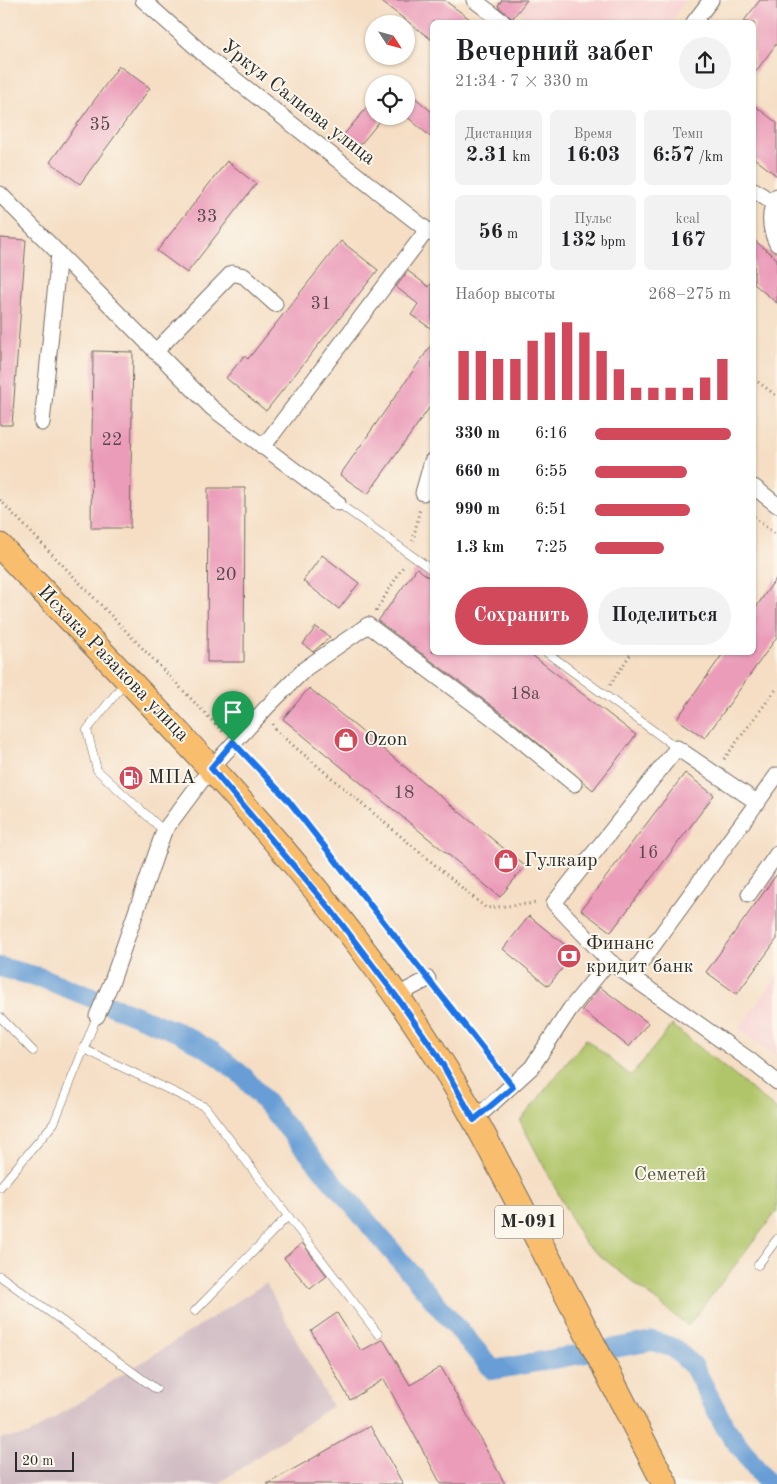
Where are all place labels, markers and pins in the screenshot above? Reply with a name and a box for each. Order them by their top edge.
pin [212,691,254,742]
shop icon: Ozon [333,727,359,753]
place label: Ozon [364,730,408,750]
fuel station icon: МПА [118,765,144,791]
place label: МПА [148,768,196,788]
shop icon: Гулкаир [493,848,519,874]
place label: Гулкаир [524,851,598,871]
place label: Финанс кридит банк [586,934,694,977]
bank icon: Финанс кридит банк [556,943,582,969]

